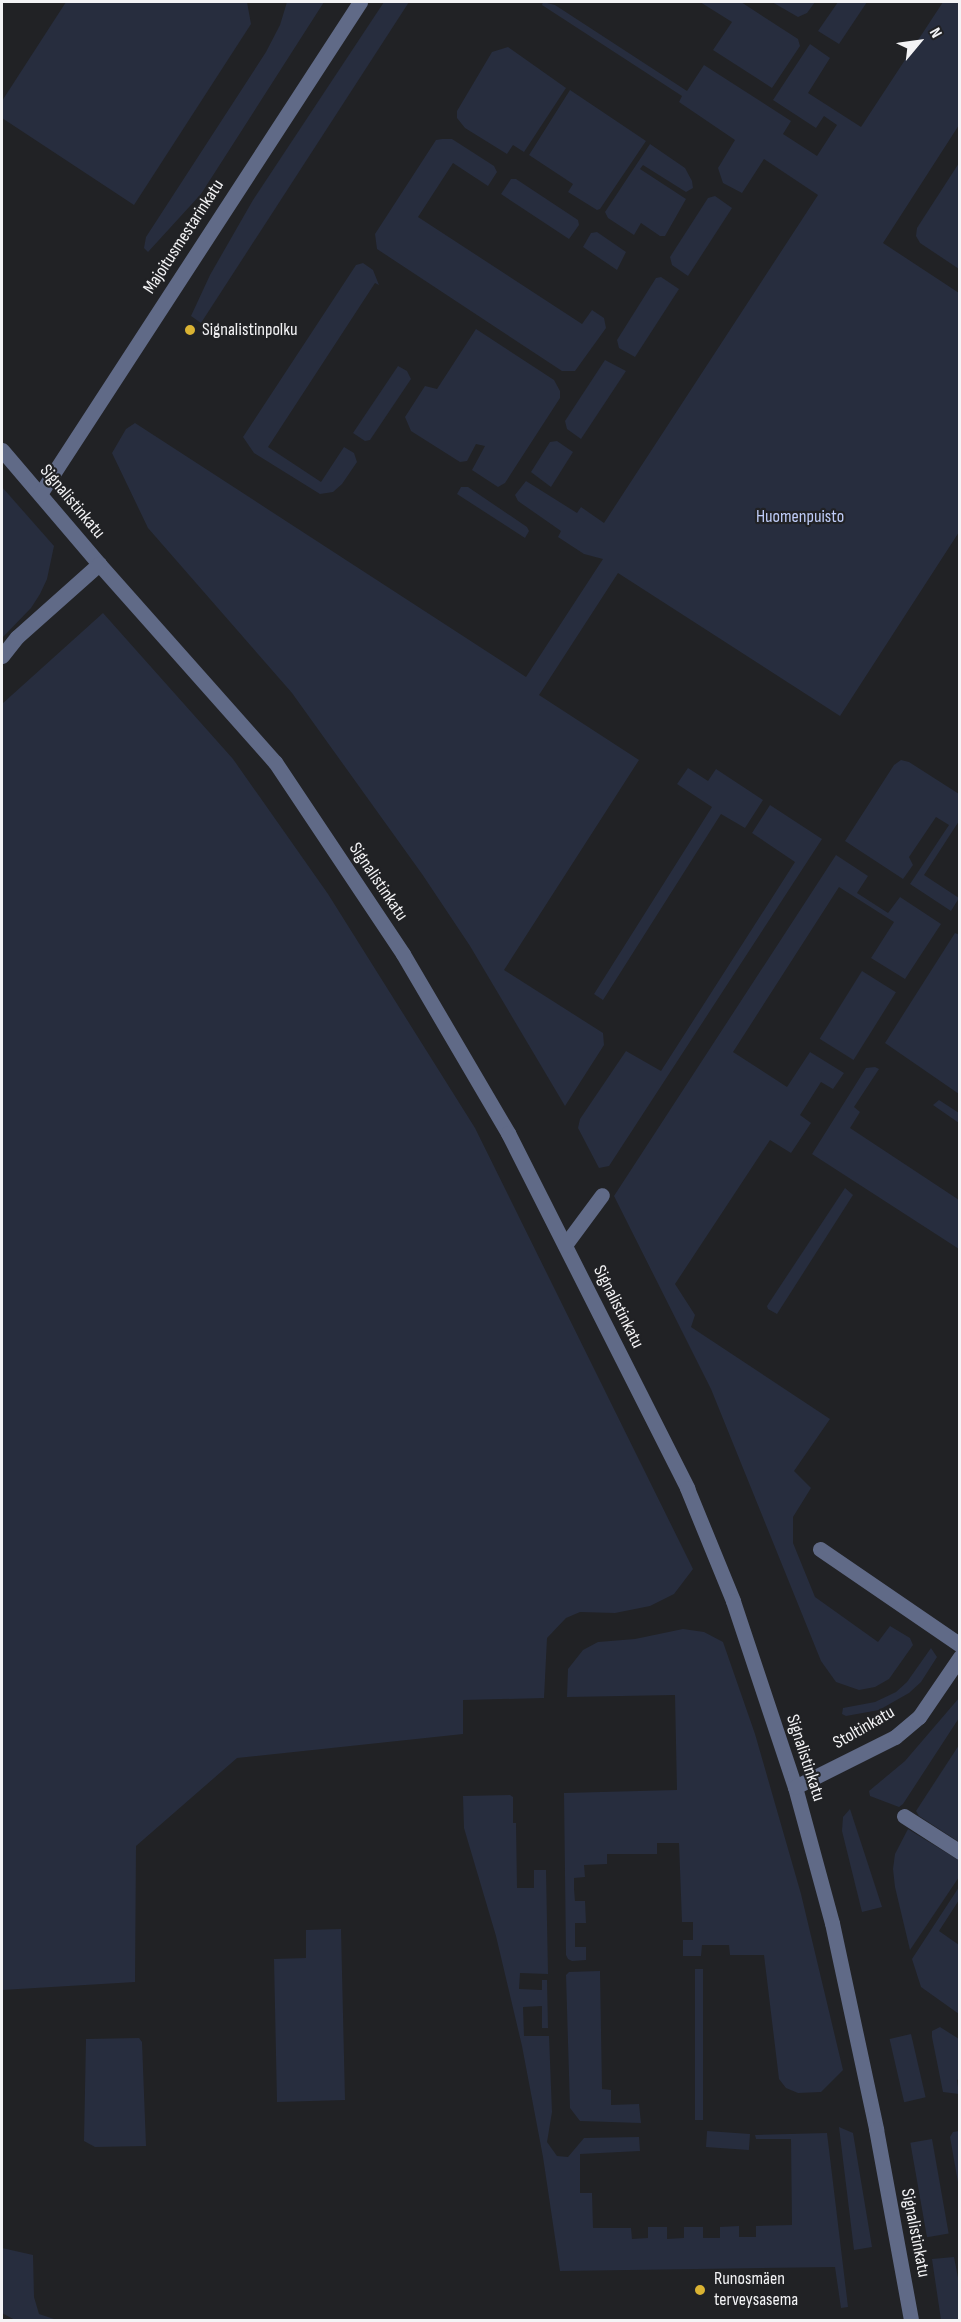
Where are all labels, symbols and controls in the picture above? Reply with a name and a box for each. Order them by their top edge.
north arrow [889,12,949,72]
text: N [925,25,946,41]
street label: Majoitusmestarinkatu [139,176,229,298]
place label: Signalistinpolku [202,319,298,341]
marker: Signalistinpolku [183,323,197,337]
street label: Signalistinkatu [35,461,109,543]
park label: Huomenpuisto [756,506,844,528]
street label: Signalistinkatu [344,839,412,925]
street label: Signalistinkatu [588,1262,648,1352]
street label: Stoltinkatu [829,1702,899,1754]
street label: Signalistinkatu [781,1712,829,1804]
street label: Signalistinkatu [896,2187,934,2279]
place label: Runosmäen terveysasema [714,2269,798,2312]
marker: Runosmäen terveysasema [691,2281,709,2299]

